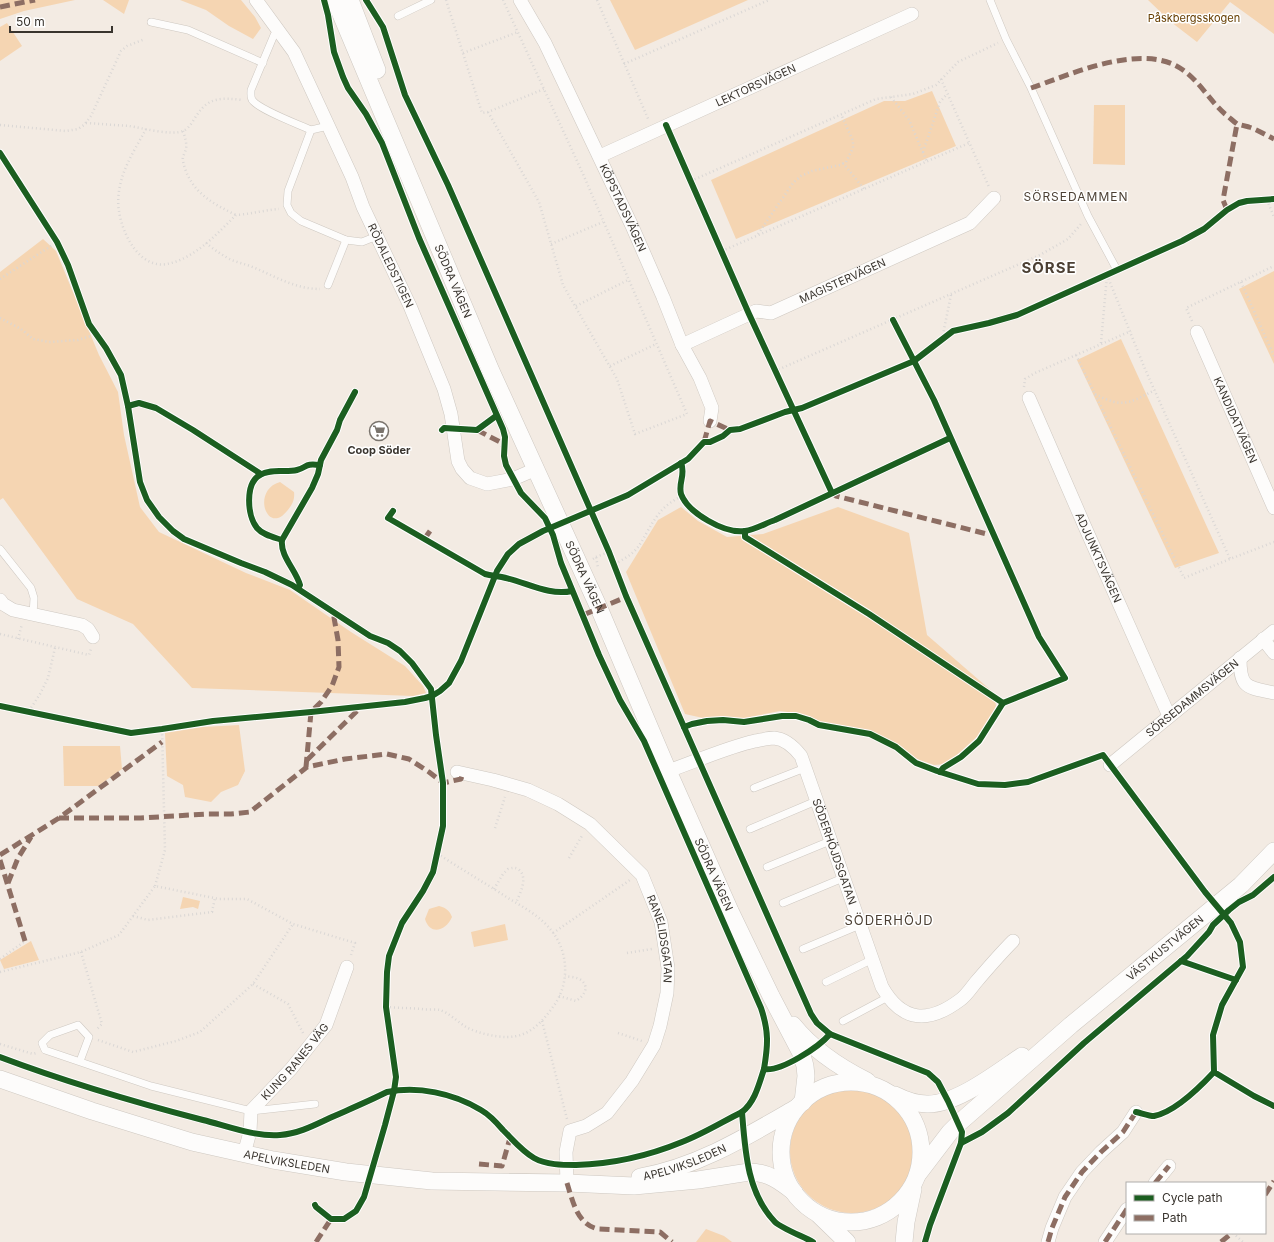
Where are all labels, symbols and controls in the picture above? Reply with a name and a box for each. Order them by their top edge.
scale bar [10,8,112,34]
park label: Påskbergsskogen [1148,11,1240,25]
text: 50 m [16,14,45,29]
street label: LEKTORSVÄGEN [713,61,798,110]
street label: KÖPSTADSVÄGEN [596,161,649,254]
district label: SÖRSEDAMMEN [1024,189,1128,204]
street label: RÖDALEDSTIGEN [365,221,417,310]
street label: SÖDRA VÄGEN [432,242,475,320]
street label: MAGISTERVÄGEN [797,255,888,306]
district label: SÖRSE [1021,258,1077,277]
street label: KANDIDATVÄGEN [1210,375,1260,465]
supermarket icon: Coop Söder [368,420,390,442]
place label: Coop Söder [347,443,411,457]
street label: ADJUNKTSVÄGEN [1073,510,1125,605]
street label: SÖDRA VÄGEN [562,539,608,616]
street label: SÖRSEDAMMSVÄGEN [1143,656,1241,740]
street label: SÖDERHÖJDSGATAN [809,797,860,907]
street label: SÖDRA VÄGEN [692,836,736,913]
street label: RANELIDSGATAN [644,893,675,983]
district label: SÖDERHÖJD [844,912,934,928]
street label: VÄSTKUSTVÄGEN [1124,912,1206,983]
street label: KUNG RANES VÄG [258,1020,332,1103]
street label: APELVIKSLEDEN [642,1141,728,1183]
street label: APELVIKSLEDEN [242,1147,331,1176]
legend [1126,1182,1266,1234]
text: Cycle path [1162,1190,1223,1205]
text: Path [1162,1210,1187,1225]

